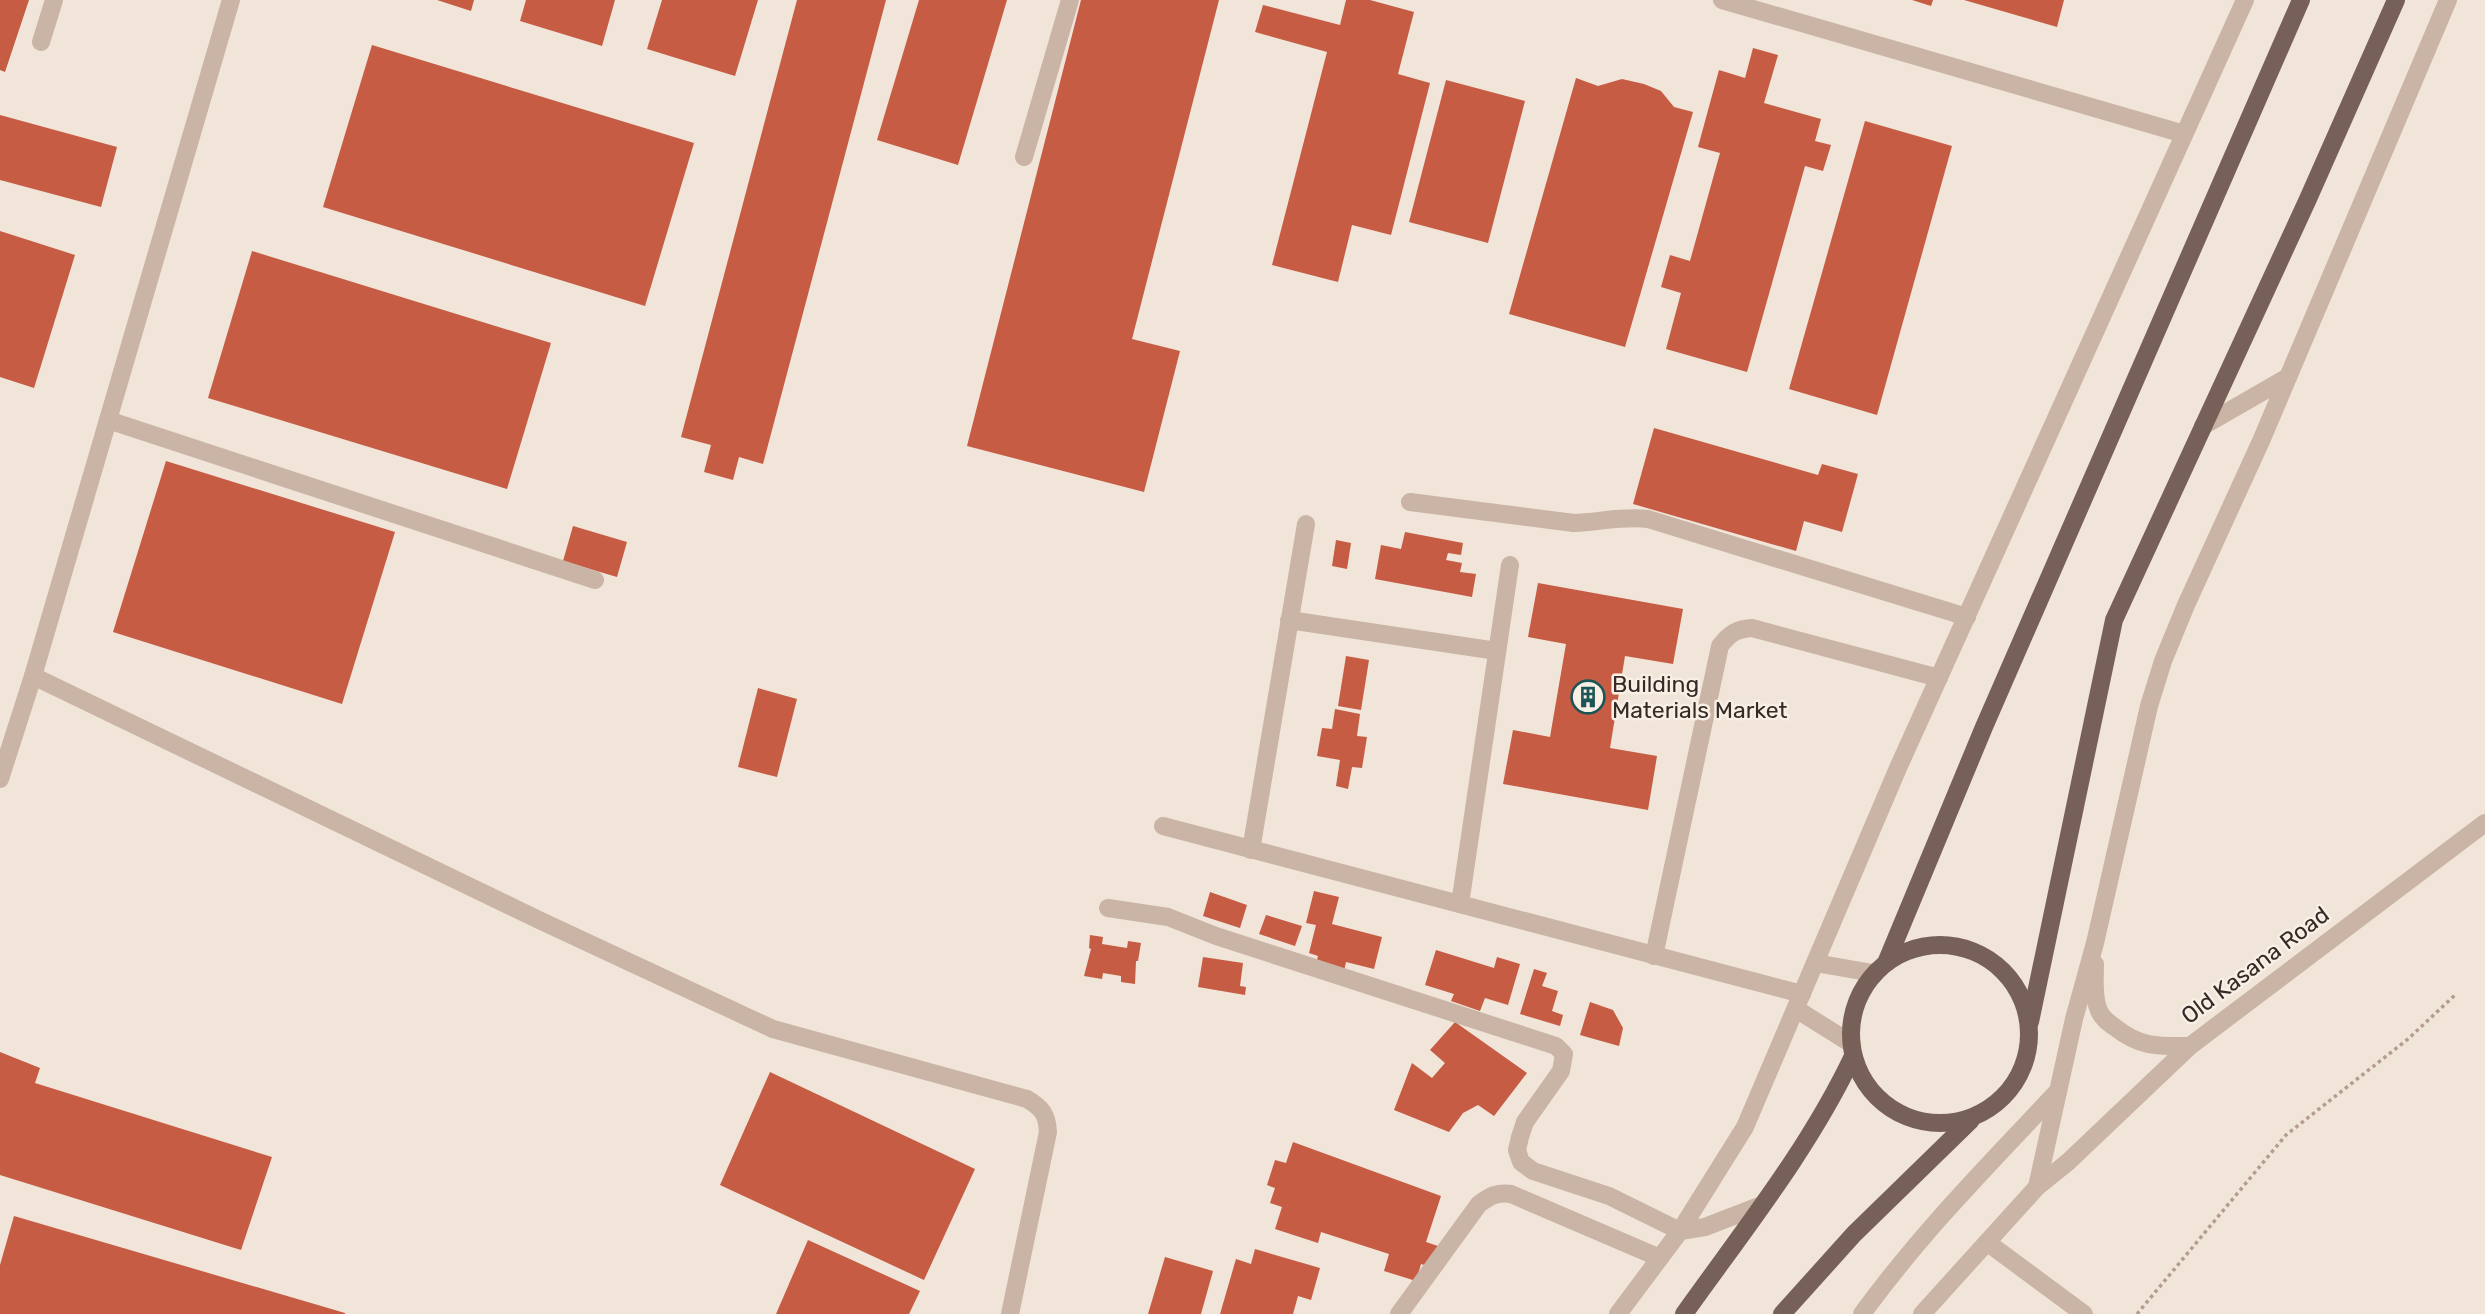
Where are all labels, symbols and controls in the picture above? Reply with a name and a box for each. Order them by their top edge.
place label: Building Materials Market [1612,670,1787,724]
building icon: Building Materials Market [1569,678,1607,716]
street label: Old Kasana Road [2175,900,2335,1030]

